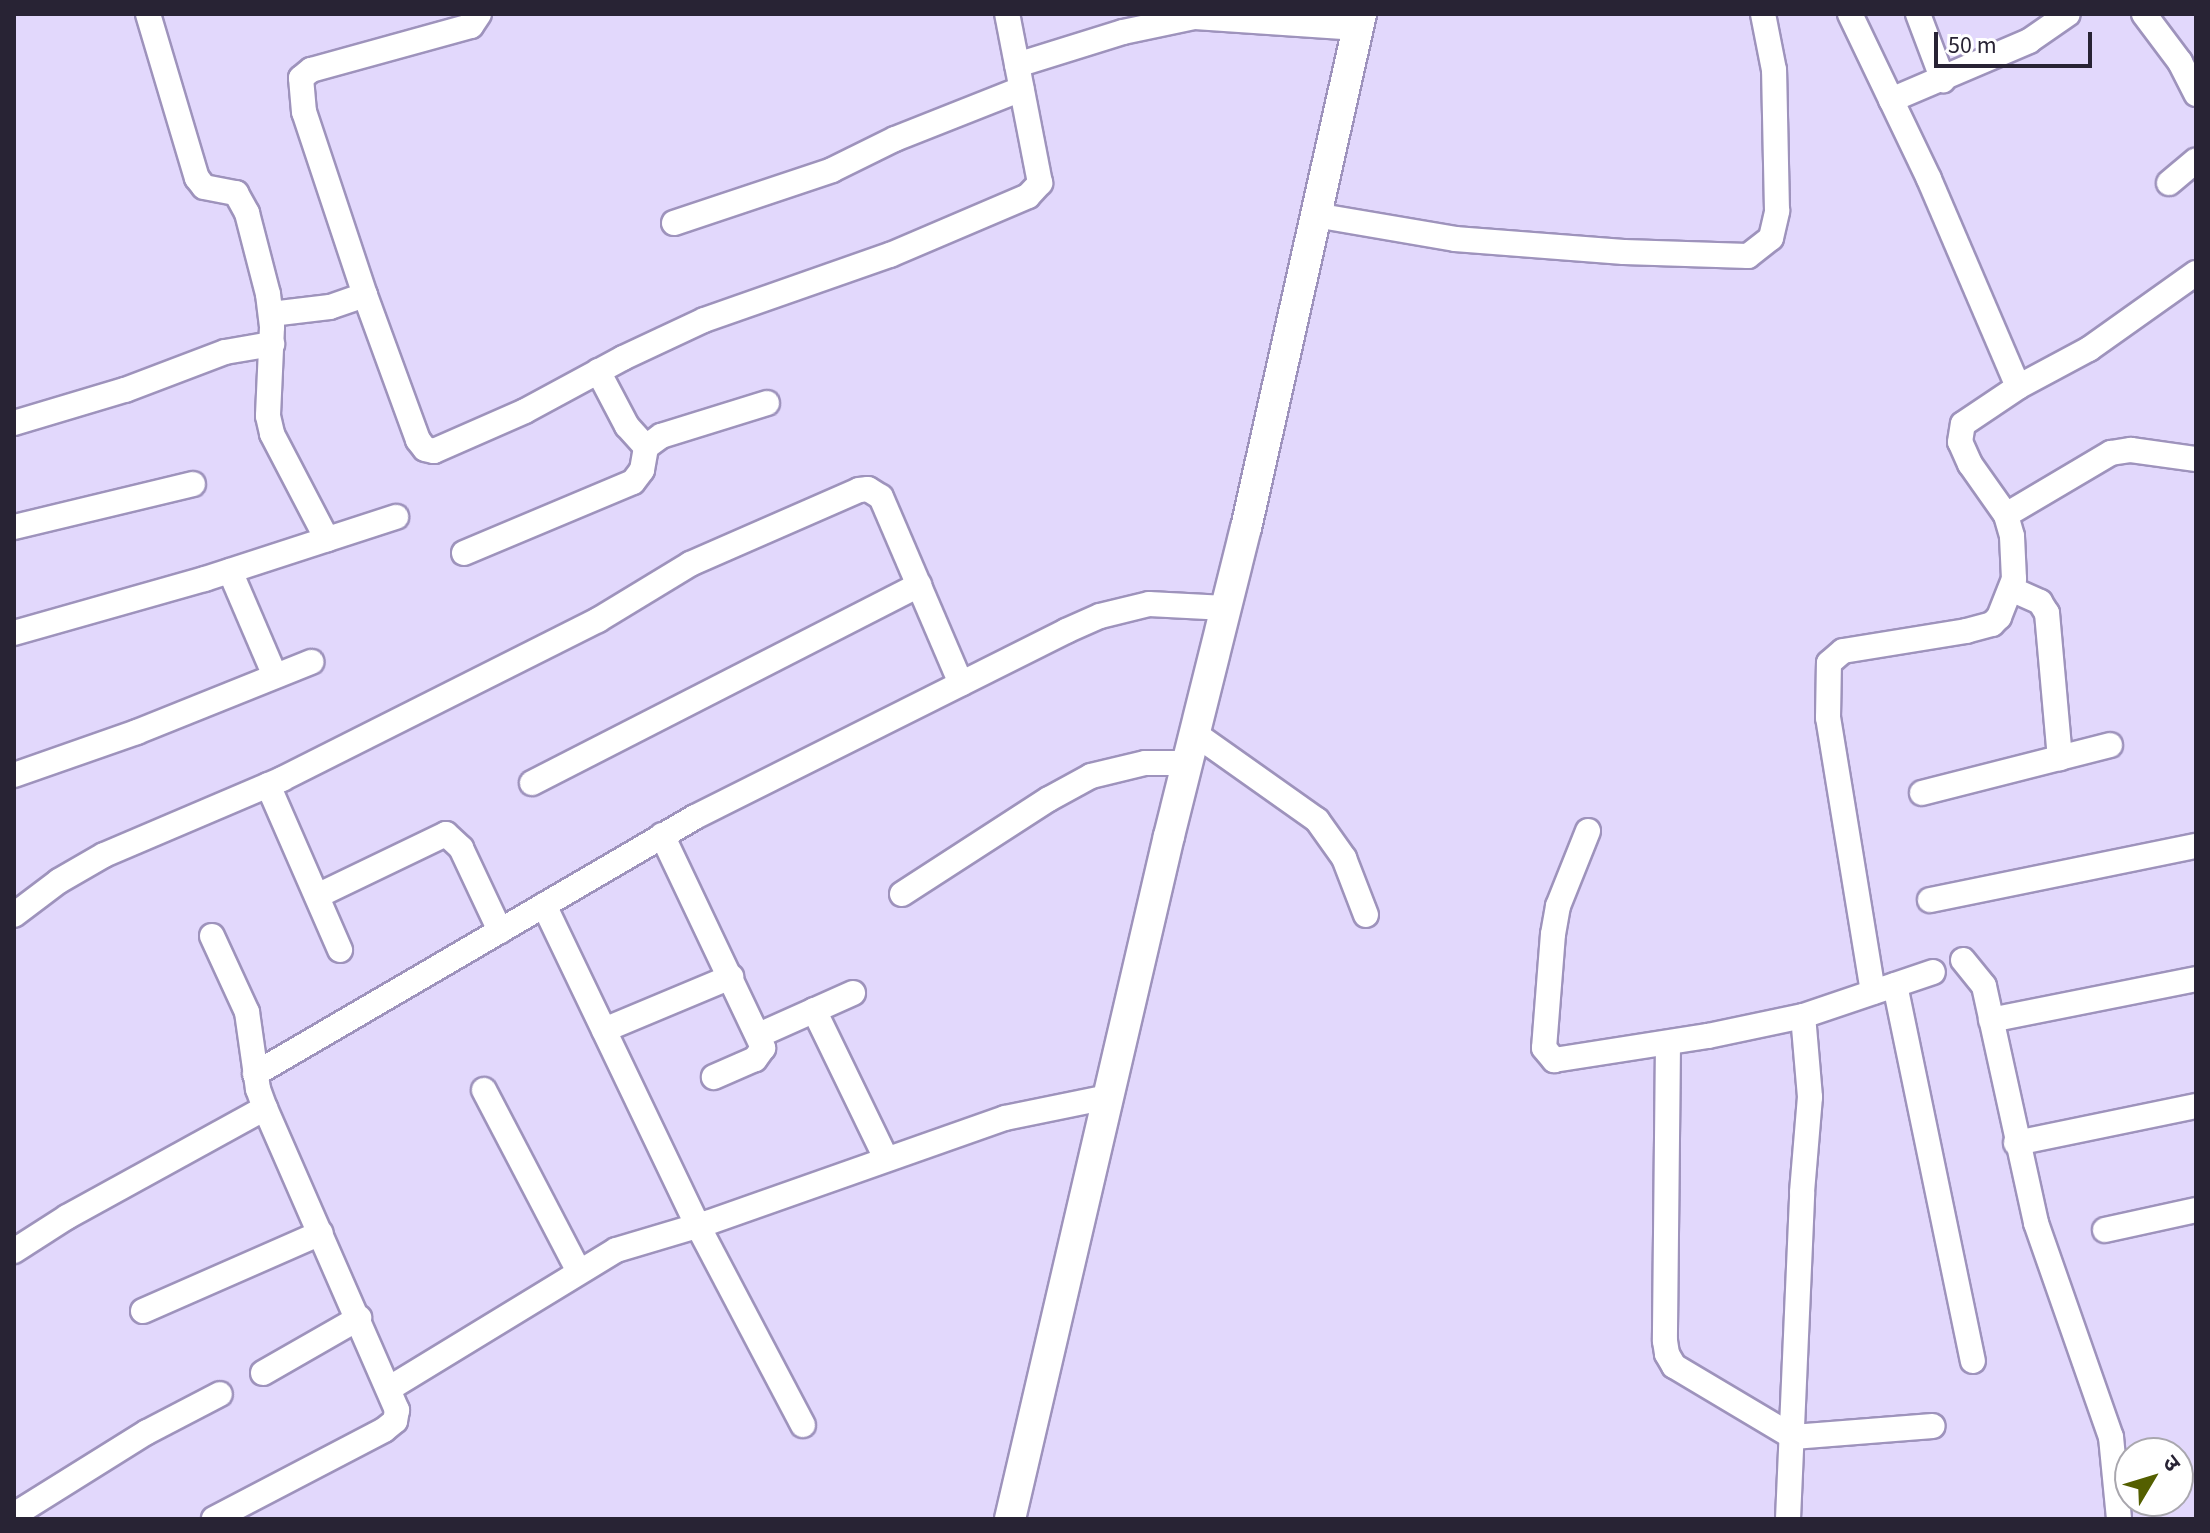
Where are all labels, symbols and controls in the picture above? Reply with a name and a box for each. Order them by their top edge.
scale bar [1938,16,2096,66]
text: 50 m [1948,28,1997,63]
north arrow [2114,1437,2194,1517]
text: उ [2155,1449,2188,1478]

